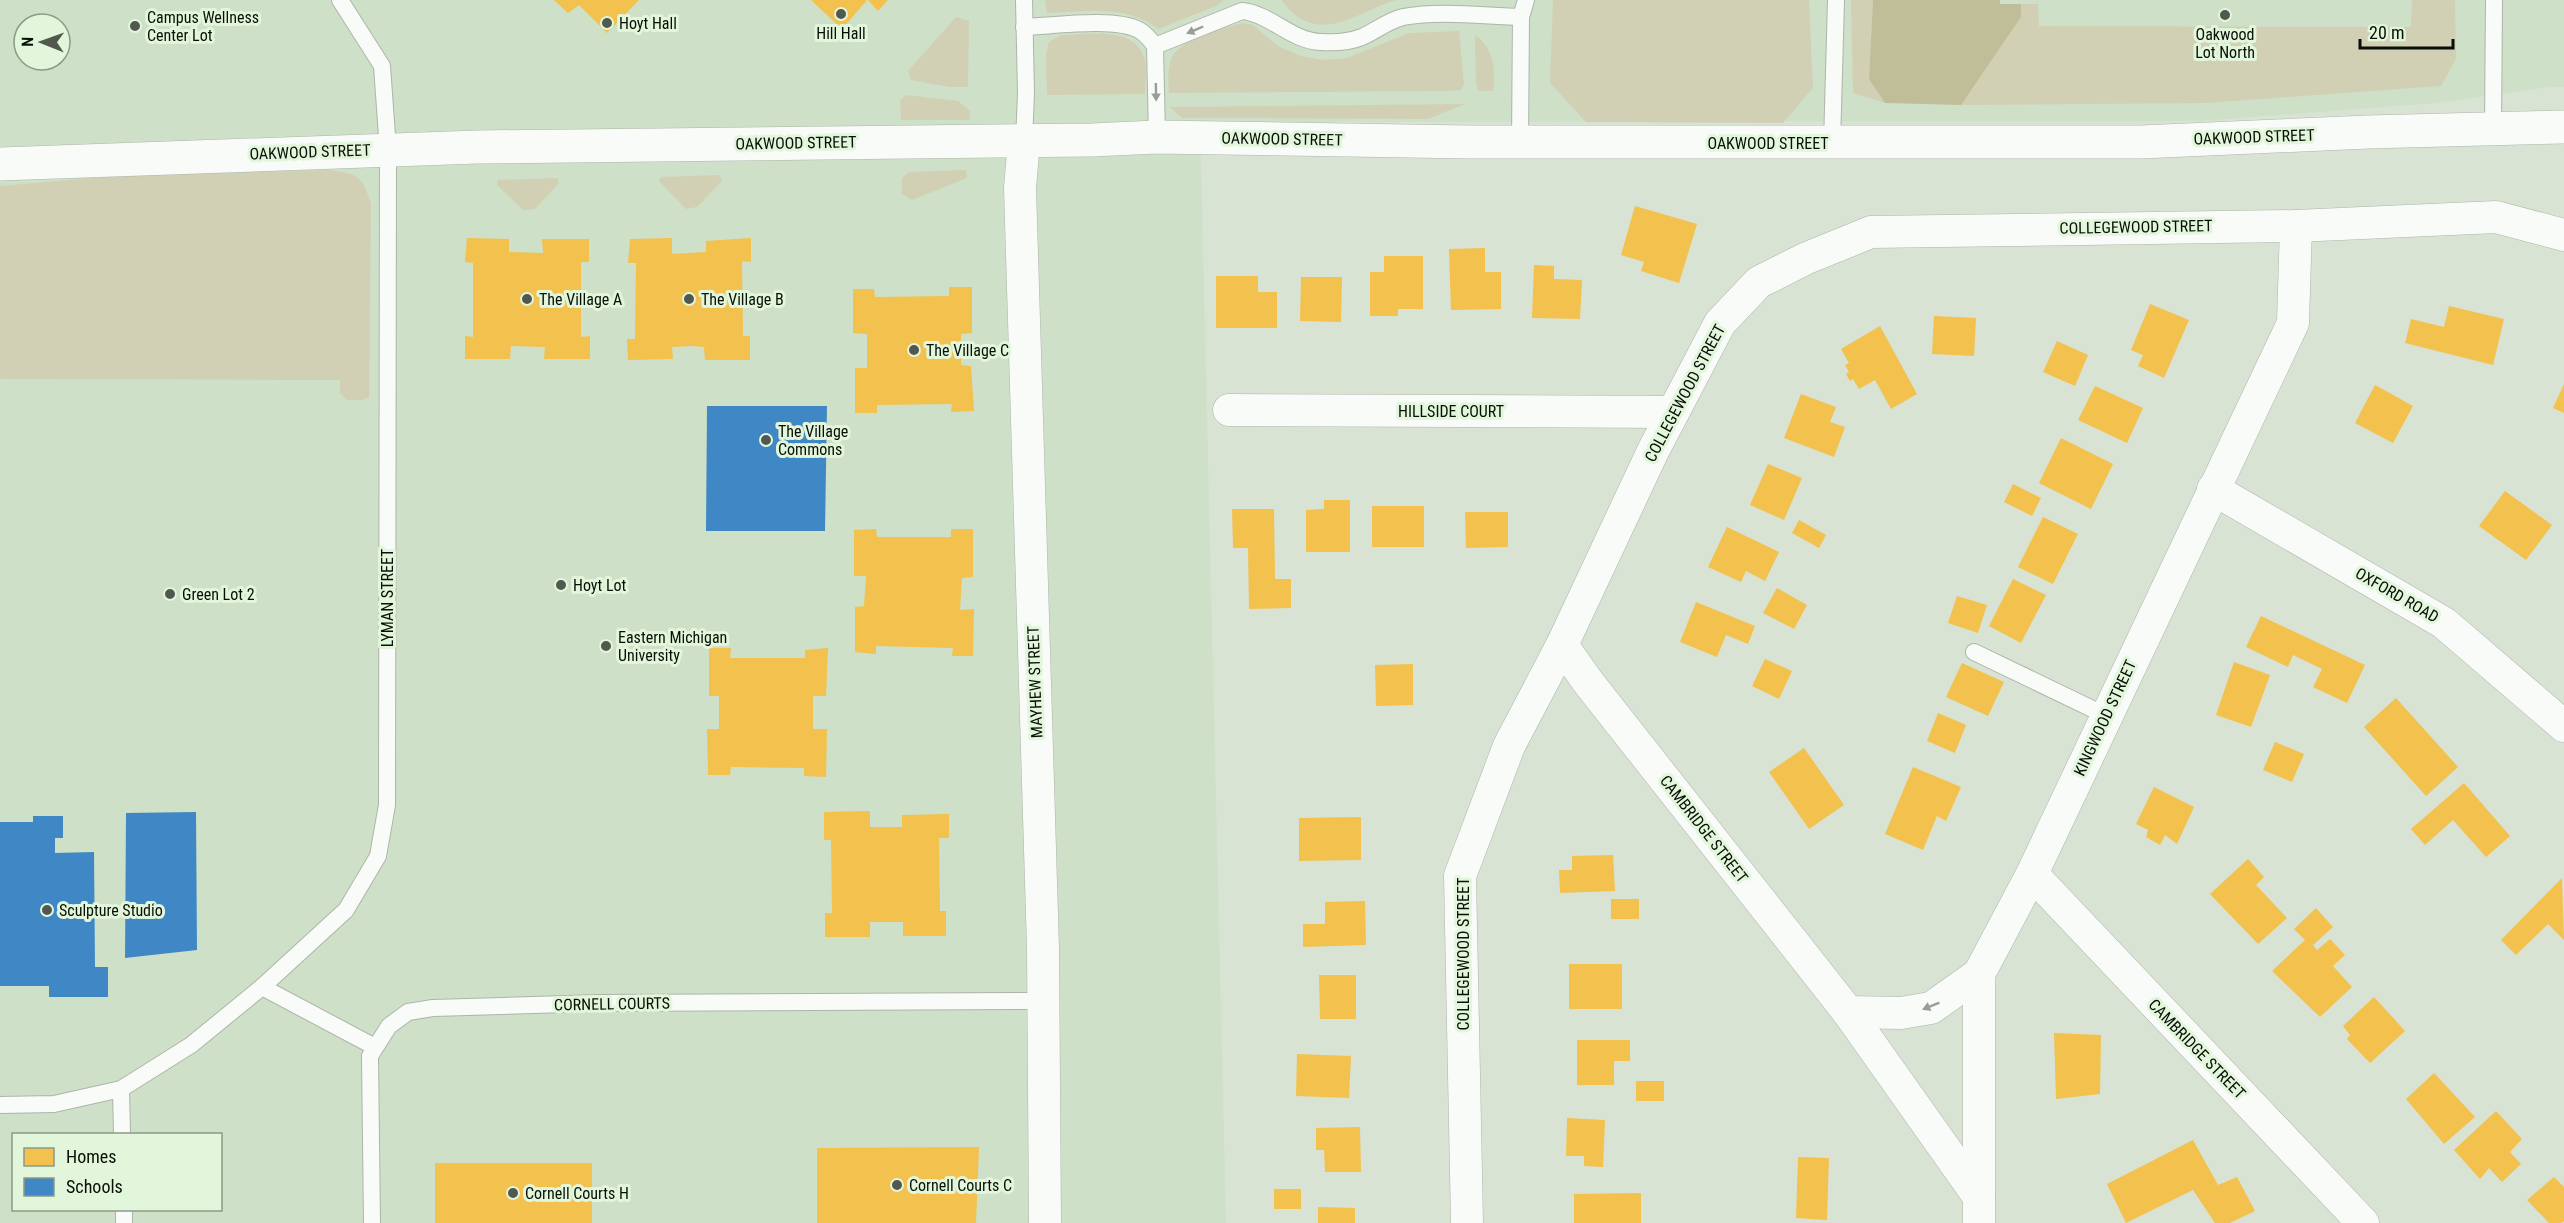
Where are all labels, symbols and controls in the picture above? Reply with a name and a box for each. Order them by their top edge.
marker: Hill Hall [834,7,848,21]
place label: Campus Wellness Center Lot [147,8,259,45]
marker: Oakwood Lot North [2218,8,2232,22]
north arrow [12,12,72,72]
scale bar [2360,12,2453,50]
place label: Hoyt Hall [619,14,677,33]
marker: Hoyt Hall [600,16,614,30]
marker: Campus Wellness Center Lot [128,19,142,33]
text: 20 m [2369,22,2404,43]
place label: Hill Hall [816,24,866,43]
one-way arrow [1186,25,1204,35]
place label: Oakwood Lot North [2195,25,2255,62]
text: N [18,37,37,47]
one-way arrow [1151,82,1161,101]
street label: OAKWOOD STREET [2193,125,2315,149]
street label: OAKWOOD STREET [1221,128,1343,150]
street label: OAKWOOD STREET [735,132,857,154]
street label: OAKWOOD STREET [1707,134,1829,153]
street label: OAKWOOD STREET [249,140,371,164]
street label: COLLEGEWOOD STREET [2059,216,2213,238]
place label: The Village A [539,290,622,309]
place label: The Village B [701,290,784,309]
marker: The Village A [520,292,534,306]
marker: The Village B [682,292,696,306]
street label: COLLEGEWOOD STREET [1641,321,1729,465]
place label: The Village C [926,341,1009,360]
marker: The Village C [907,343,921,357]
street label: HILLSIDE COURT [1398,402,1504,421]
place label: The Village Commons [778,422,848,459]
marker: The Village Commons [759,433,773,447]
street label: LYMAN STREET [378,549,397,647]
street label: OXFORD ROAD [2352,563,2442,627]
place label: Hoyt Lot [573,576,627,595]
marker: Hoyt Lot [554,578,568,592]
place label: Green Lot 2 [182,585,255,604]
marker: Green Lot 2 [163,587,177,601]
street label: MAYHEW STREET [1024,626,1046,738]
place label: Eastern Michigan University [618,628,727,665]
marker: Eastern Michigan University [599,639,613,653]
street label: KINGWOOD STREET [2070,657,2140,779]
street label: CAMBRIDGE STREET [1656,771,1752,887]
street label: COLLEGEWOOD STREET [1454,878,1473,1031]
place label: Sculpture Studio [59,901,163,920]
marker: Sculpture Studio [40,903,54,917]
street label: CORNELL COURTS [554,993,670,1015]
street label: CAMBRIDGE STREET [2145,995,2249,1103]
one-way arrow [1921,1001,1939,1011]
legend [12,1133,222,1211]
text: Homes [66,1146,116,1167]
text: Schools [66,1176,123,1197]
place label: Cornell Courts C [909,1176,1012,1195]
marker: Cornell Courts C [890,1178,904,1192]
place label: Cornell Courts H [525,1184,629,1203]
marker: Cornell Courts H [506,1186,520,1200]

